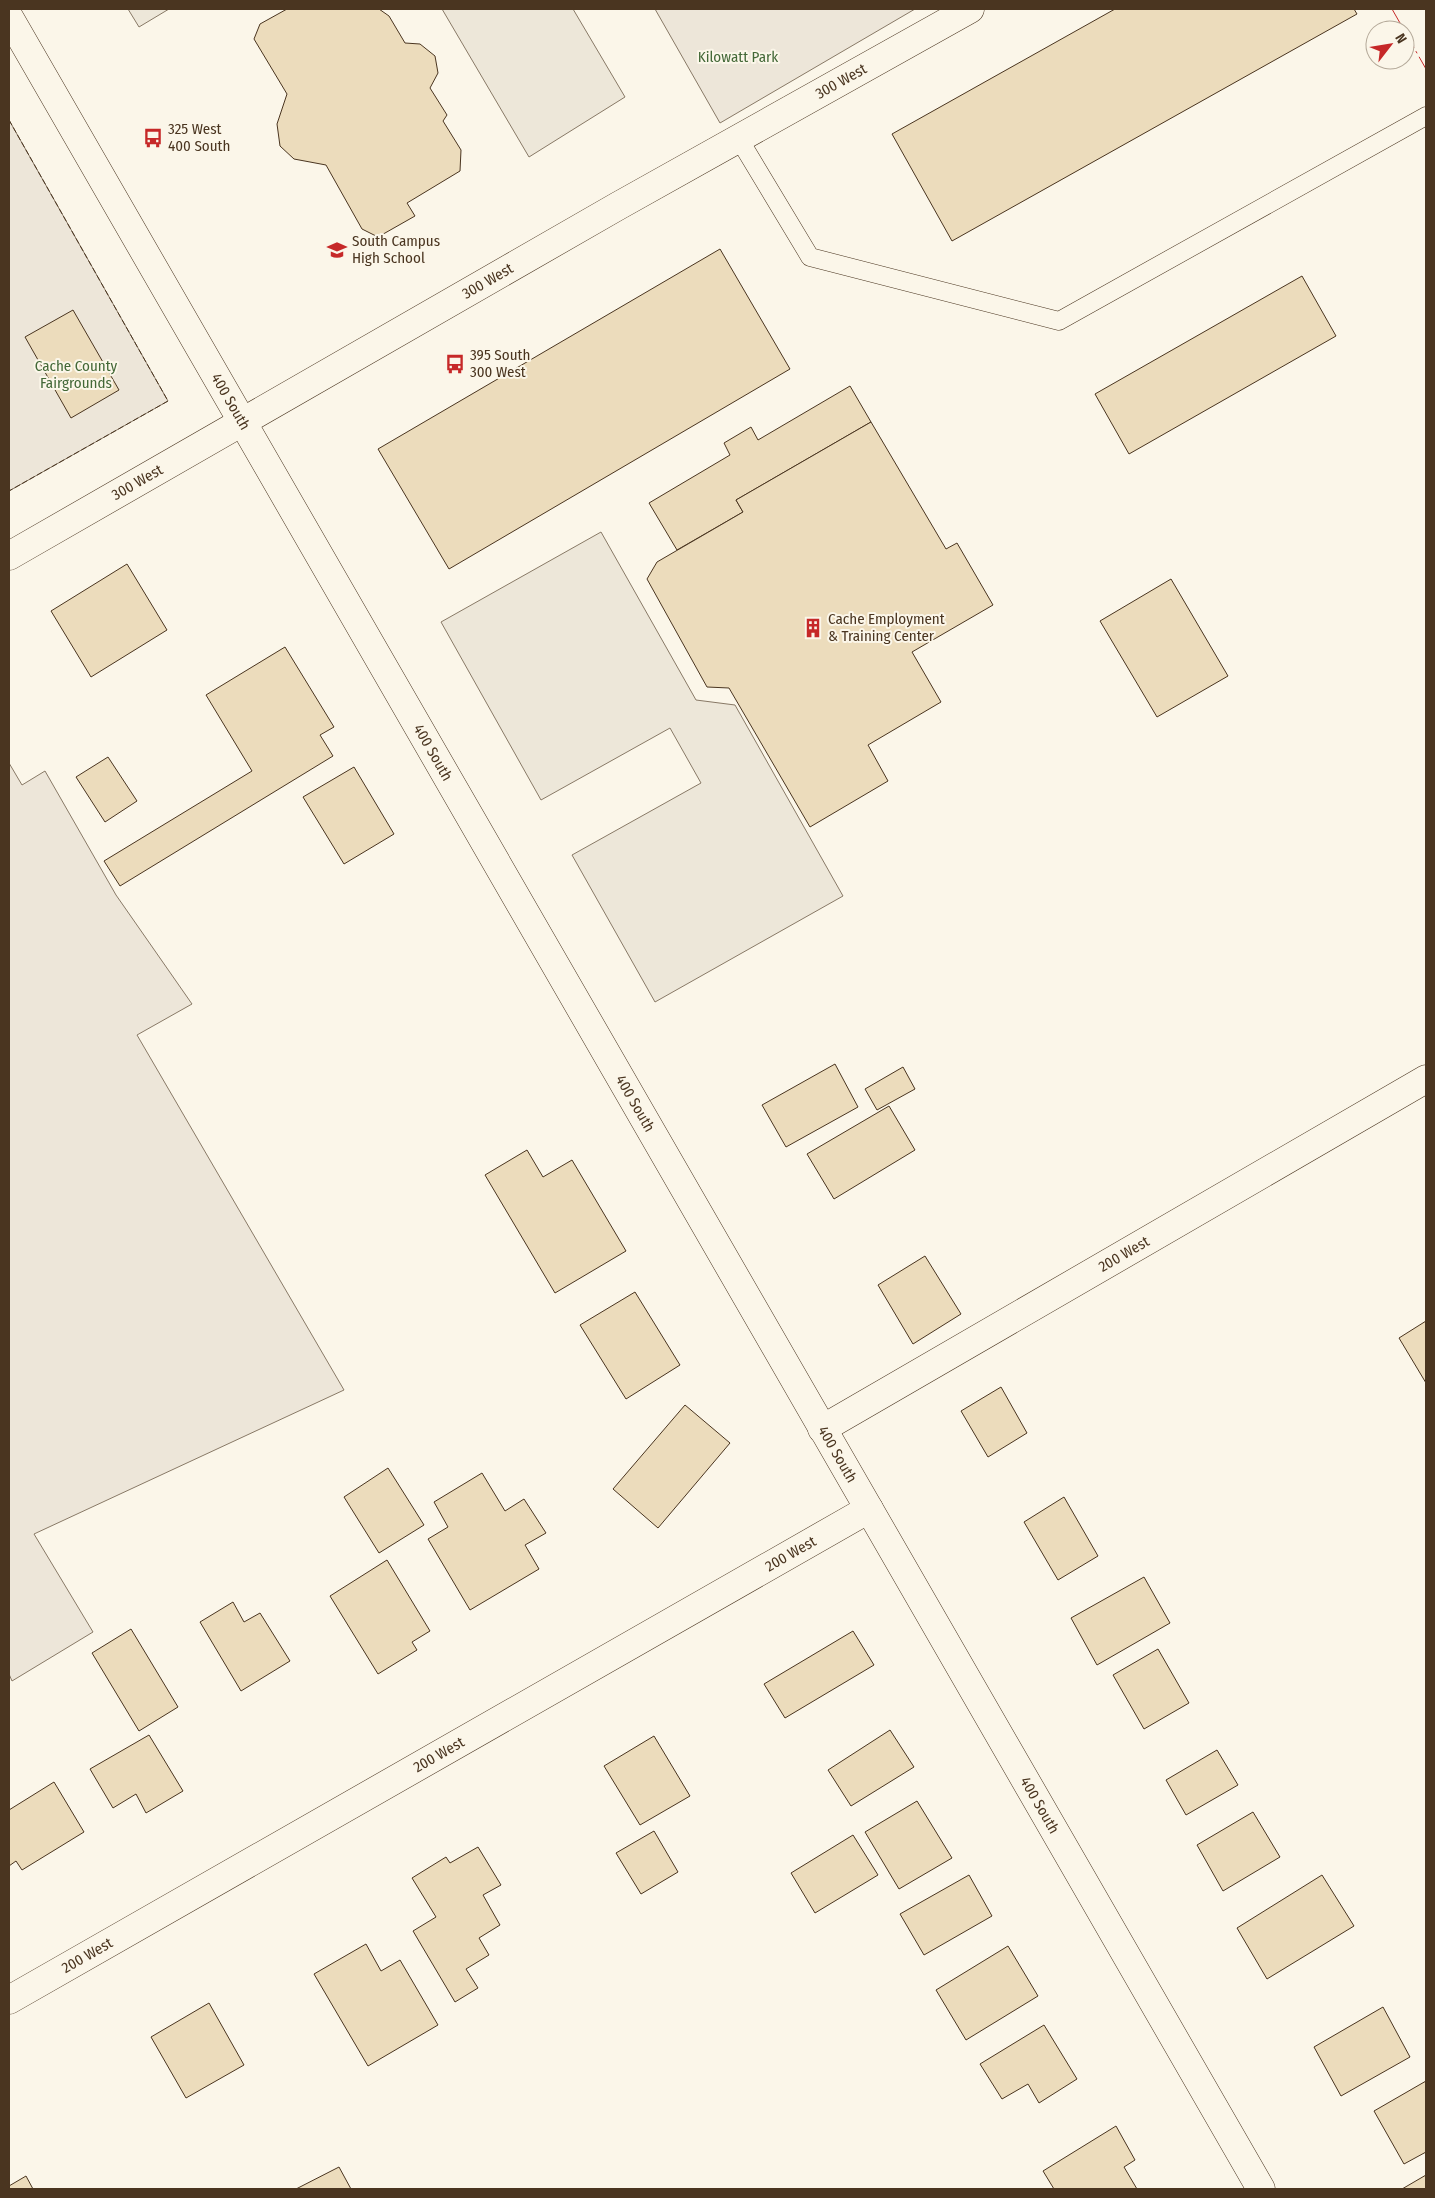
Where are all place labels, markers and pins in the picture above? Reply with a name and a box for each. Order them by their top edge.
place label: 325 West 400 South [168,120,230,155]
bus stop icon: 325 West 400 South [142,127,164,149]
place label: South Campus High School [352,232,440,267]
school or university icon: South Campus High School [326,239,348,261]
place label: 395 South 300 West [470,346,530,381]
bus stop icon: 395 South 300 West [444,353,466,375]
place label: Cache Employment & Training Center [828,610,945,645]
building icon: Cache Employment & Training Center [802,617,824,639]

